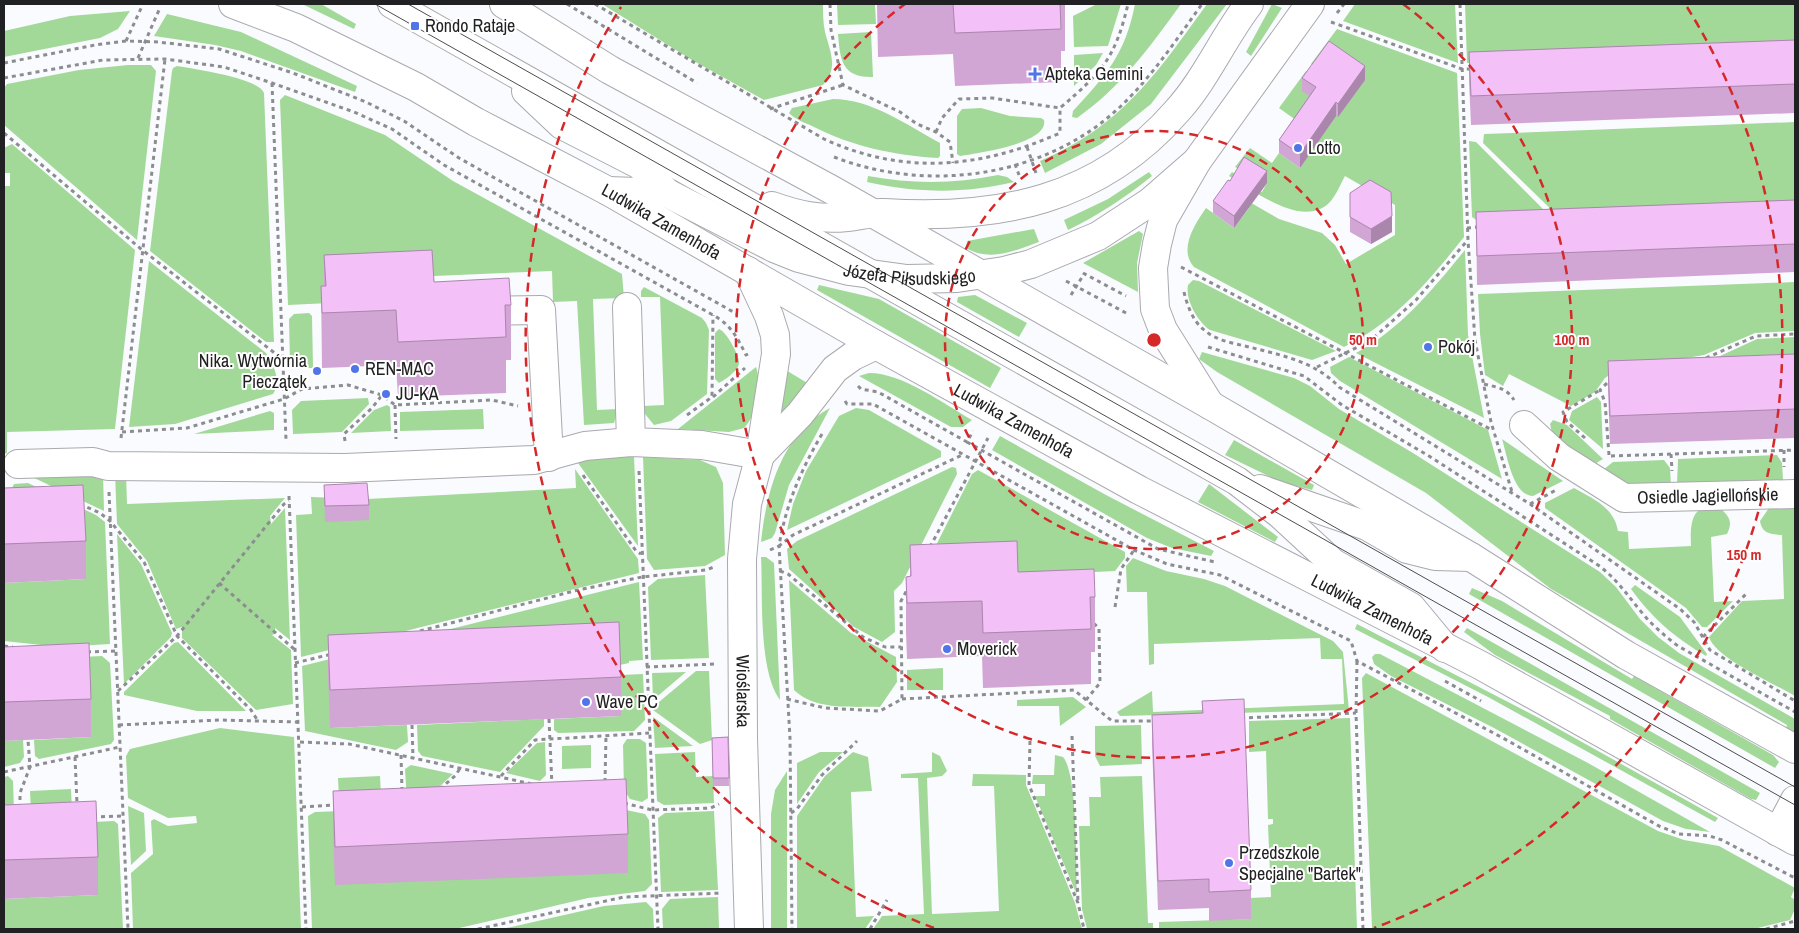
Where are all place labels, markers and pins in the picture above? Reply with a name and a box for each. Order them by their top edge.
place label: Rondo Rataje [425,13,515,38]
marker: Rondo Rataje [409,20,421,32]
place label: Apteka Gemini [1044,61,1143,86]
marker: Apteka Gemini [1029,68,1041,80]
place label: Lotto [1308,135,1341,160]
marker: Lotto [1292,142,1304,154]
centre of rings [1145,331,1163,349]
place label: Pokój [1438,334,1475,359]
marker: Pokój [1422,341,1434,353]
place label: Nika. Wytwórnia Pieczątek [199,348,308,394]
place label: REN-MAC [365,356,434,381]
marker: REN-MAC [349,363,361,375]
marker: Nika. Wytwórnia Pieczątek [311,365,323,377]
place label: JU-KA [396,381,439,406]
marker: JU-KA [380,388,392,400]
place label: Moverick [957,636,1017,661]
marker: Moverick [941,643,953,655]
place label: Wave PC [596,689,658,714]
marker: Wave PC [580,696,592,708]
place label: Przedszkole Specjalne "Bartek" [1239,840,1361,886]
marker: Przedszkole Specjalne "Bartek" [1223,857,1235,869]

